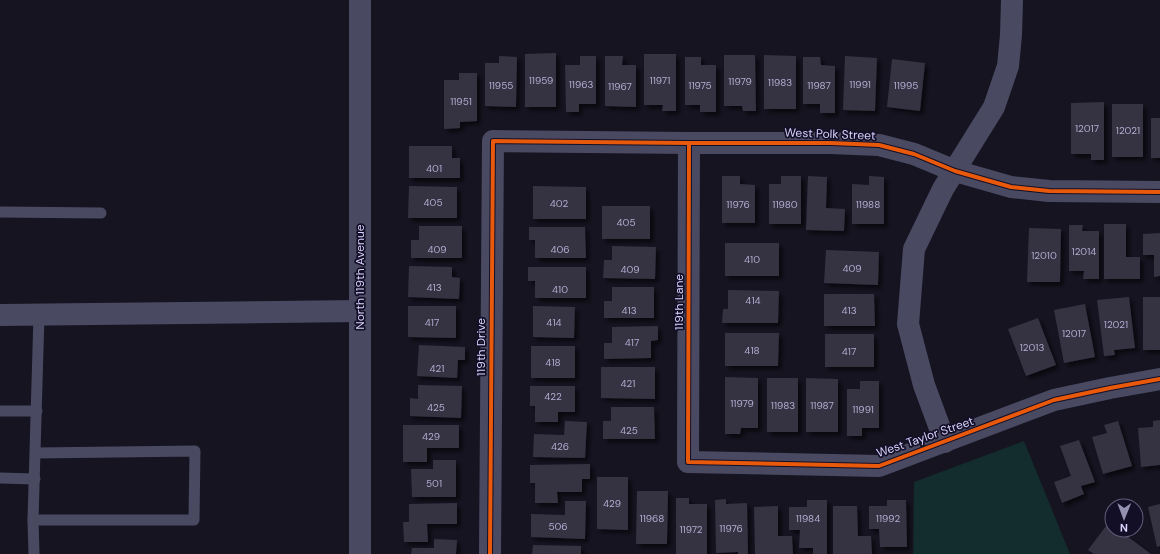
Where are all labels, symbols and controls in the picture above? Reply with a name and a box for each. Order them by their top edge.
house number: 11959 [529,74,553,87]
house number: 11971 [650,74,670,87]
house number: 11979 [728,75,752,88]
house number: 11983 [768,76,792,89]
house number: 11963 [569,78,593,91]
house number: 11991 [849,78,871,91]
house number: 11955 [489,79,513,92]
house number: 11975 [688,79,712,92]
house number: 11987 [807,79,831,92]
house number: 11995 [894,79,918,92]
house number: 11967 [608,80,632,93]
house number: 11951 [450,95,472,108]
house number: 12017 [1075,122,1099,135]
street label: West Polk Street [784,124,876,144]
house number: 12021 [1116,124,1140,137]
house number: 401 [426,162,442,175]
house number: 405 [423,196,443,209]
house number: 402 [550,197,569,210]
house number: 11976 [726,198,750,211]
house number: 11980 [772,198,798,211]
house number: 11988 [856,198,880,211]
house number: 405 [616,216,636,229]
street label: North 119th Avenue [352,224,368,330]
house number: 409 [427,243,447,256]
house number: 406 [550,243,570,256]
house number: 12014 [1072,245,1096,258]
house number: 12010 [1031,249,1057,262]
house number: 410 [744,253,760,266]
house number: 409 [842,262,862,275]
house number: 409 [620,263,640,276]
street label: 119th Lane [671,274,687,330]
house number: 413 [426,281,442,294]
house number: 410 [552,283,568,296]
house number: 414 [745,294,761,307]
house number: 413 [621,304,637,317]
house number: 413 [841,304,857,317]
house number: 417 [425,316,439,329]
house number: 414 [546,316,562,329]
street label: 119th Drive [473,318,489,376]
house number: 12021 [1104,318,1128,331]
house number: 12017 [1062,327,1086,340]
house number: 417 [625,336,639,349]
house number: 12013 [1020,341,1044,354]
house number: 418 [744,344,760,357]
house number: 417 [842,345,856,358]
house number: 418 [545,356,561,369]
house number: 421 [430,362,444,375]
house number: 421 [621,377,635,390]
house number: 422 [544,390,562,403]
house number: 11979 [730,397,754,410]
house number: 11983 [771,399,795,412]
house number: 11987 [810,399,834,412]
house number: 425 [427,401,445,414]
house number: 11991 [852,403,874,416]
street label: West Taylor Street [874,413,976,461]
house number: 425 [620,424,638,437]
house number: 429 [422,430,440,443]
house number: 426 [551,440,569,453]
house number: 501 [426,477,442,490]
house number: 429 [603,497,621,510]
north arrow [1104,498,1144,538]
house number: 11968 [640,512,664,525]
house number: 11984 [796,512,820,525]
house number: 11992 [876,512,900,525]
house number: 506 [548,520,568,533]
text: N [1120,521,1128,535]
house number: 11976 [719,522,743,535]
house number: 11972 [679,523,703,536]

